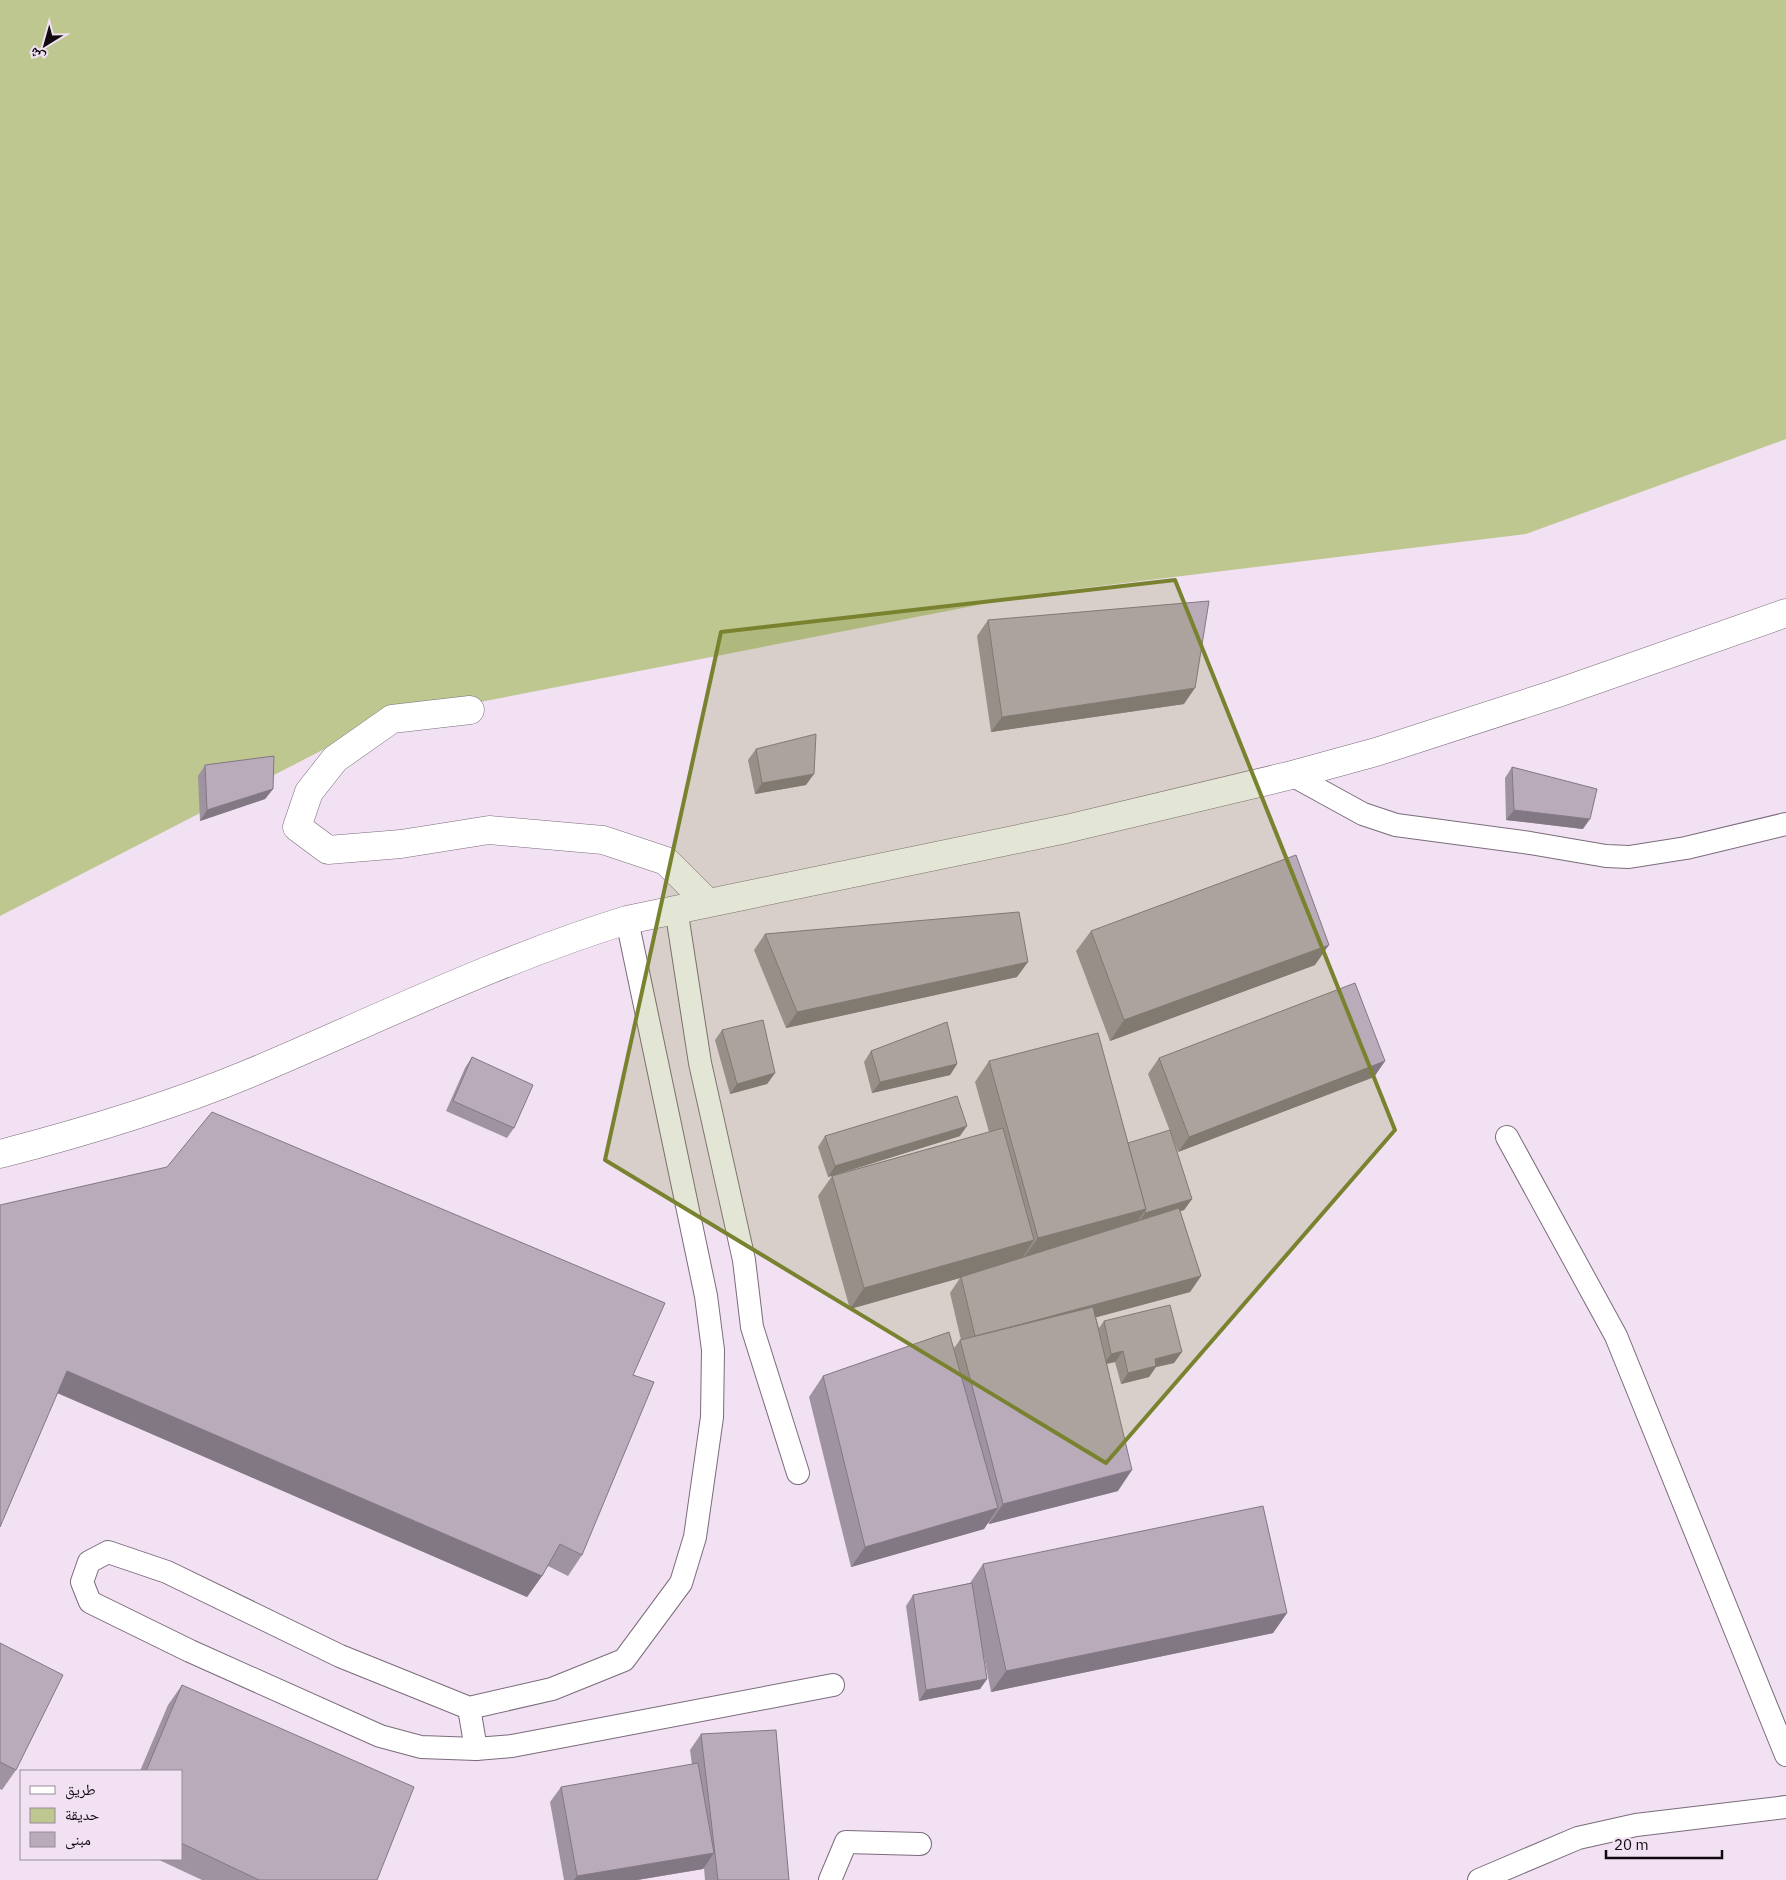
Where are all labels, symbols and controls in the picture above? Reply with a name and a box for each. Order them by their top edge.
north arrow [20,20,70,70]
text: ش [26,44,49,67]
legend [20,1770,182,1860]
text: طريق [65,1780,96,1800]
text: حديقة [65,1805,100,1824]
scale bar [1606,1828,1722,1860]
text: مبنى [65,1830,91,1850]
text: 20 m [1614,1835,1649,1854]

